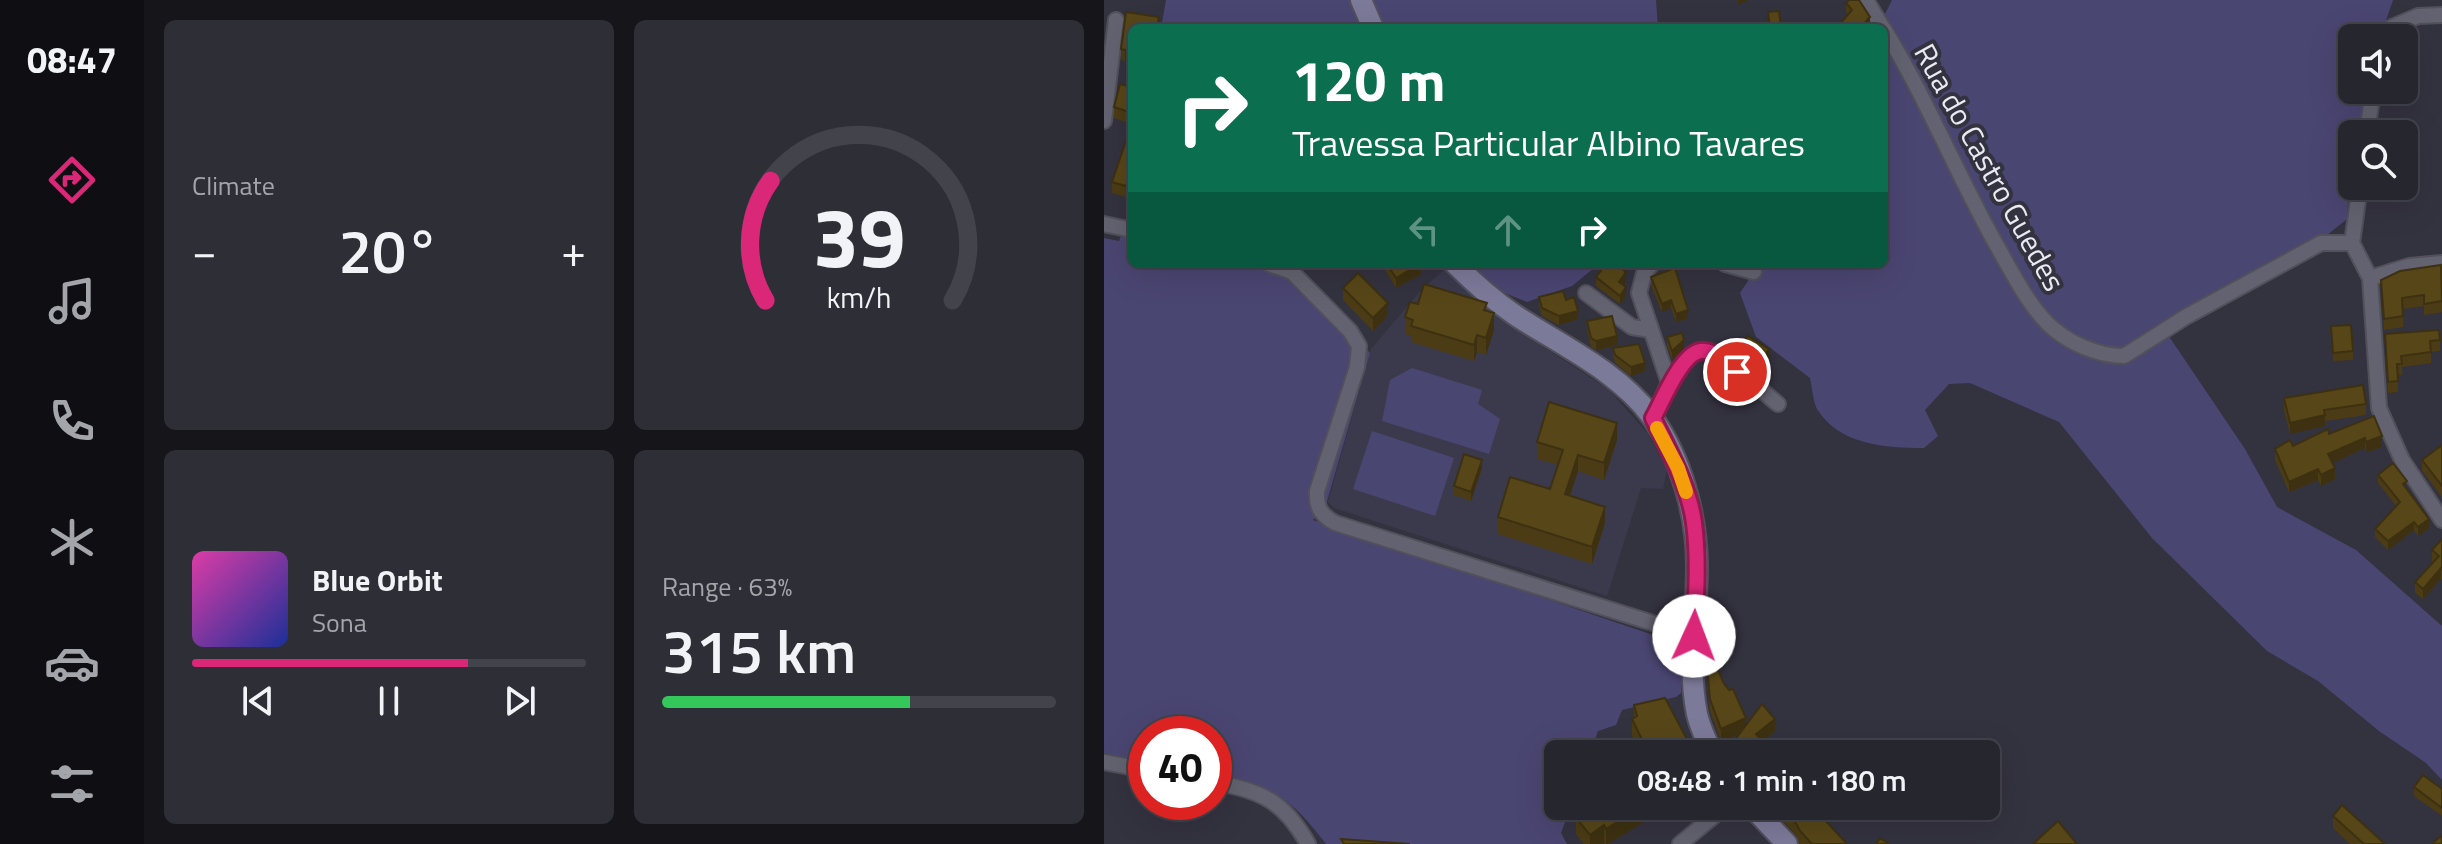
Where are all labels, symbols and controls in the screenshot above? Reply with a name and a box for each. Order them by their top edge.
map controls [2338,24,2418,200]
button: sound [2338,24,2418,104]
text: 08:47 [27,32,117,87]
street label: Rua do Castro Guedes [1903,35,2077,299]
text: 120 m [1292,38,1445,123]
icon: right [1160,56,1264,160]
text: Travessa Particular Albino Tavares [1292,115,1805,170]
button: search [2338,120,2418,200]
icon: directions [44,152,100,208]
text: Climate [192,166,275,205]
text: 39 [812,173,906,299]
text: 20° [339,205,439,296]
icon: left [1402,208,1446,252]
icon: ahead [1486,208,1530,252]
icon: right [1570,208,1614,252]
text: − [192,217,217,284]
text: + [561,217,586,284]
icon: music [44,273,100,329]
text: km/h [827,276,891,319]
pin [1703,338,1771,406]
icon: arrive [1715,350,1759,394]
icon: phone [44,393,100,449]
icon: climate [44,514,100,570]
text: Blue Orbit [312,557,443,603]
text: Range · 63% [662,567,792,606]
position arrow [1652,594,1736,678]
text: Sona [312,603,367,642]
text: 315 km [662,605,856,696]
icon: car [44,635,100,691]
icon: previous [236,679,280,723]
icon: pause [367,679,411,723]
icon: next [498,679,542,723]
speed limit sign: 40 [1128,716,1232,820]
icon: filters [44,756,100,812]
text: 08:48 · 1 min · 180 m [1637,757,1907,803]

